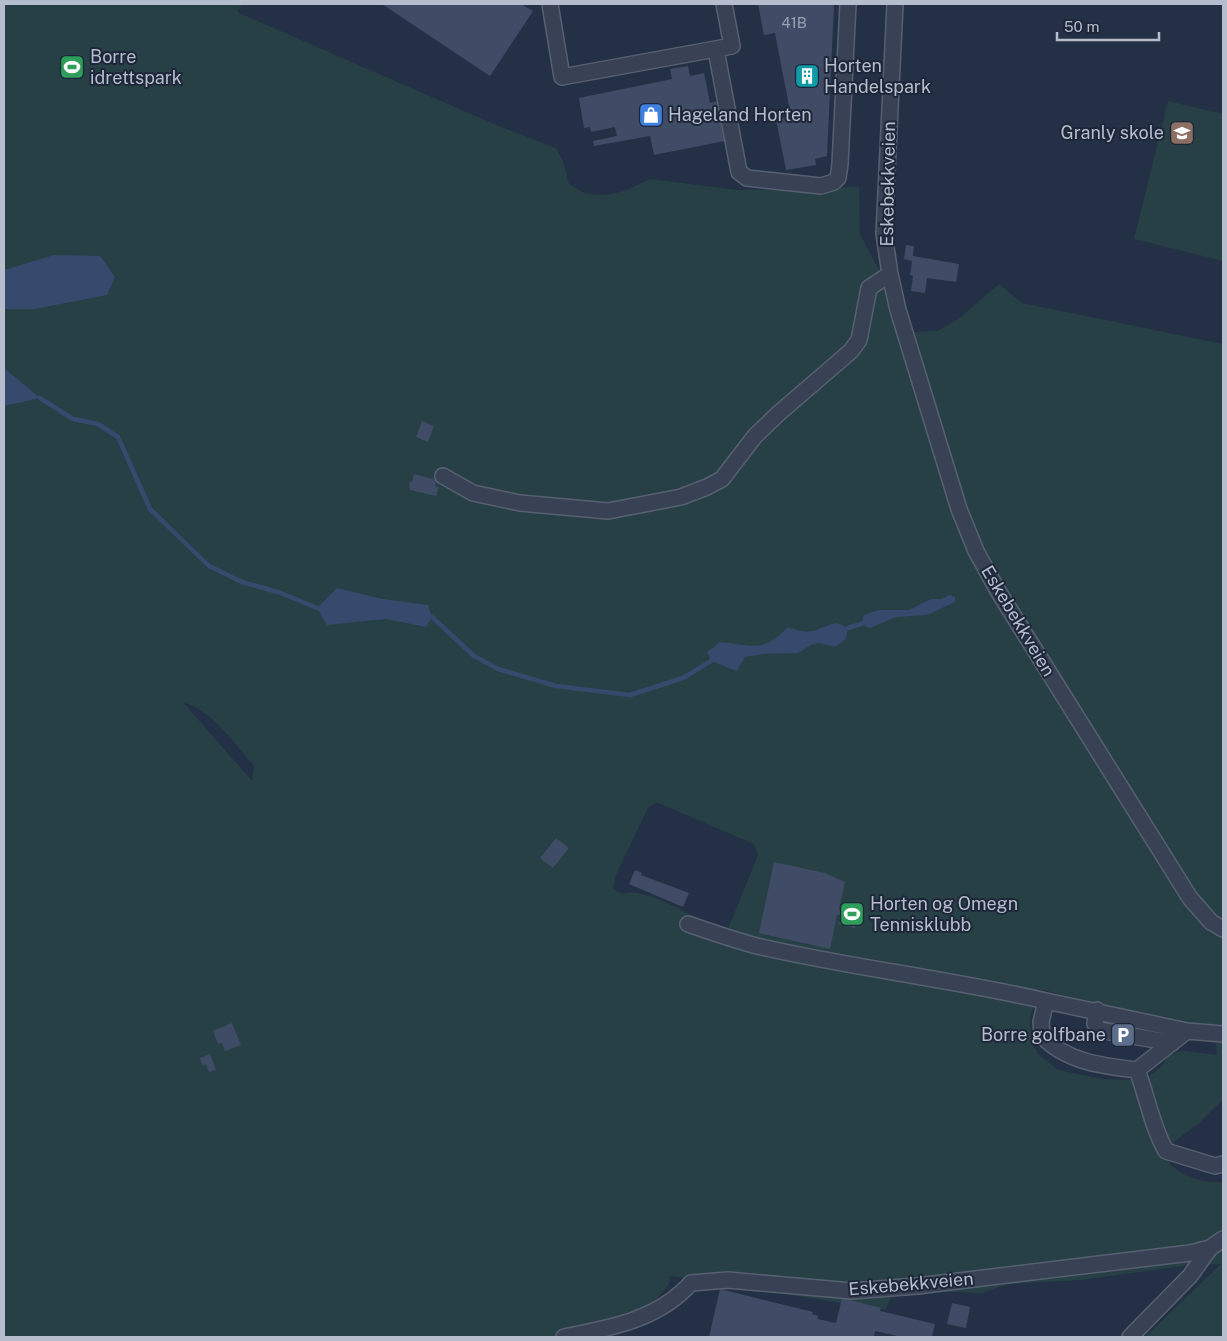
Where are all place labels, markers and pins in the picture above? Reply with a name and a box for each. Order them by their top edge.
place label: Borre idrettspark [90,46,182,88]
sports icon: Borre idrettspark [59,54,85,80]
place label: Horten Handelspark [824,55,931,97]
building icon: Horten Handelspark [794,63,820,89]
shop icon: Hageland Horten [638,102,664,128]
place label: Hageland Horten [668,104,812,125]
school or university icon: Granly skole [1169,120,1195,146]
place label: Granly skole [1061,122,1164,143]
place label: Horten og Omegn Tennisklubb [870,893,1018,935]
sports icon: Horten og Omegn Tennisklubb [839,901,865,927]
parking icon: Borre golfbane [1110,1022,1136,1048]
place label: Borre golfbane [981,1024,1106,1045]

